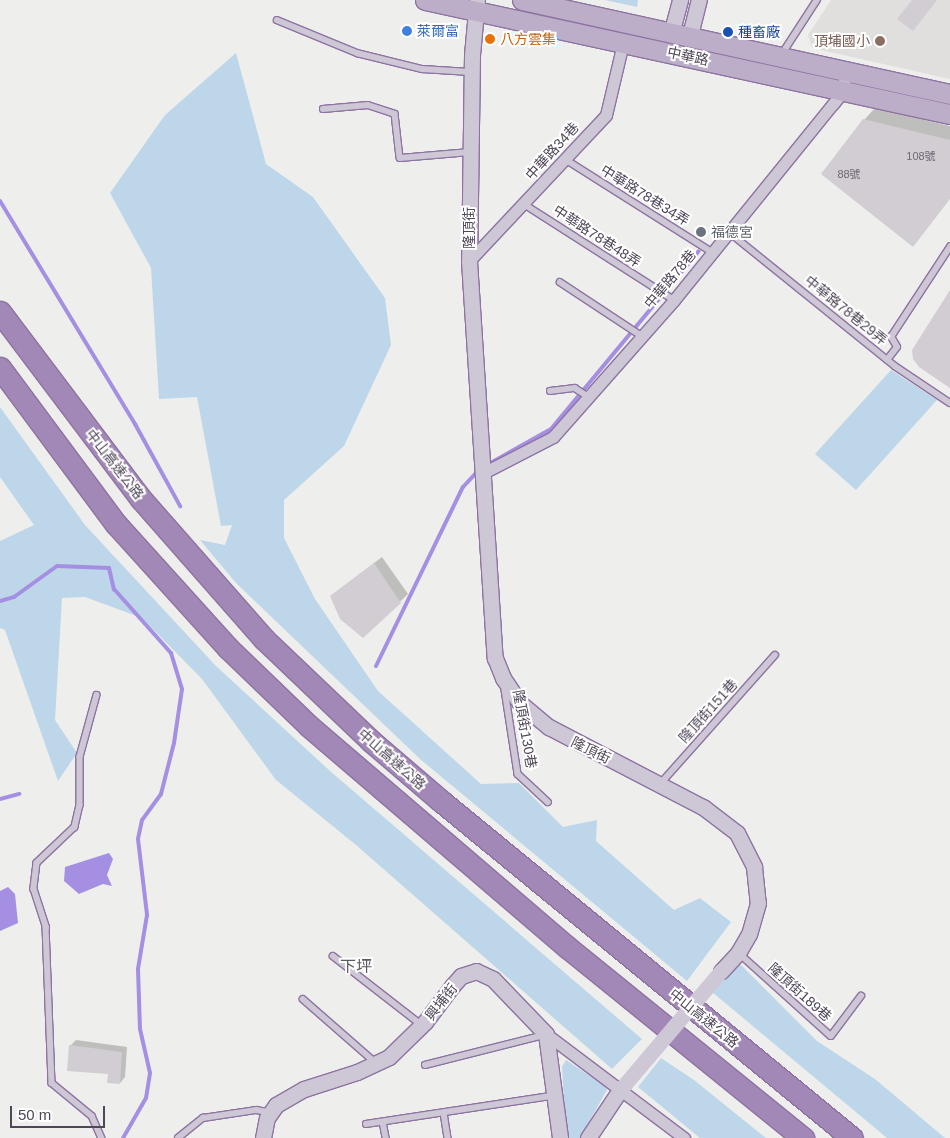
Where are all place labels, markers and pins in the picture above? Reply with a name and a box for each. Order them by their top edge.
place label: 萊爾富 [417,23,459,39]
place label: 種畜廠 [738,24,780,40]
marker: 萊爾富 [401,25,413,37]
marker: 種畜廠 [722,26,734,38]
place label: 八方雲集 [500,31,556,47]
marker: 八方雲集 [484,33,496,45]
place label: 頂埔國小 [814,33,870,49]
marker: 頂埔國小 [874,35,886,47]
place label: 福德宮 [711,224,753,240]
marker: 福德宮 [695,226,707,238]

